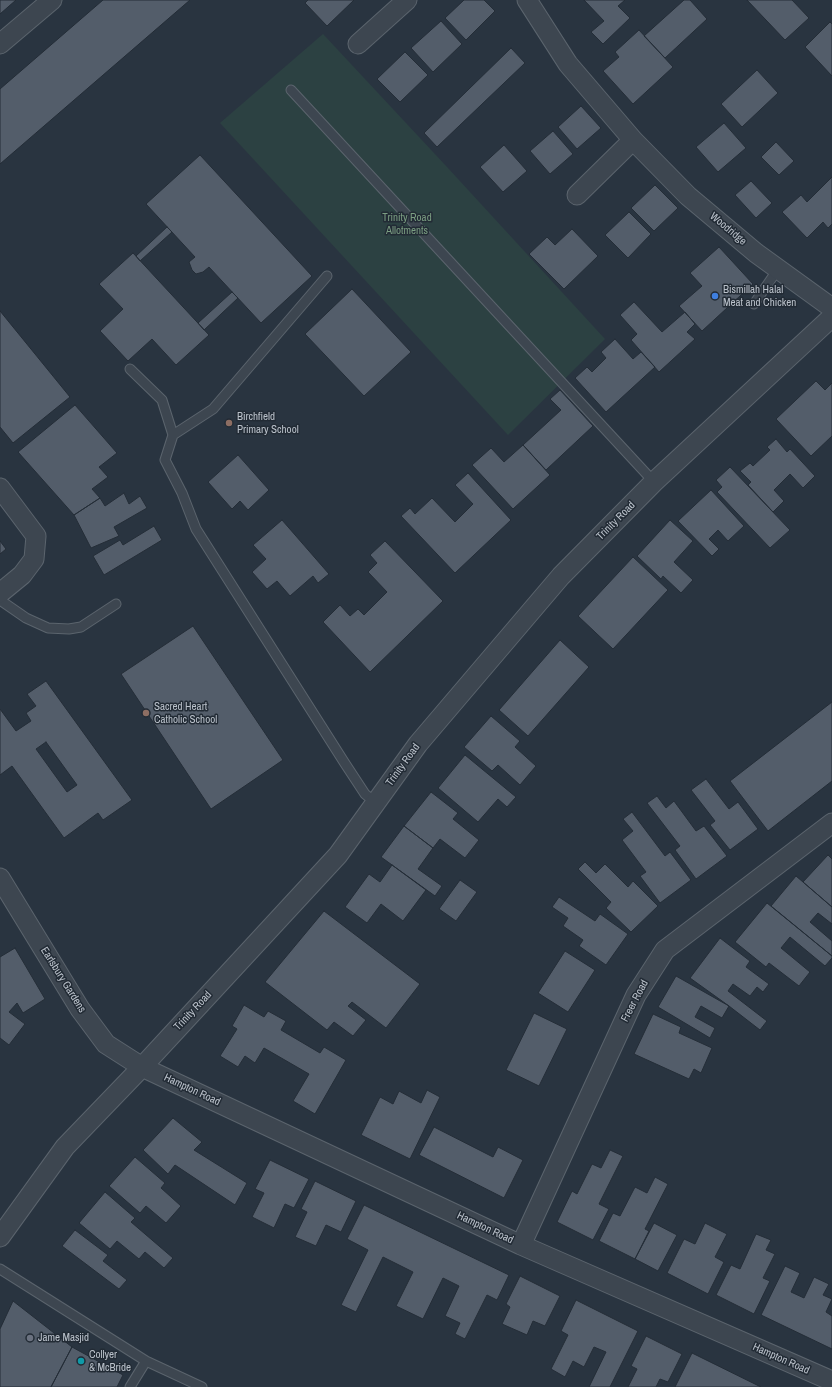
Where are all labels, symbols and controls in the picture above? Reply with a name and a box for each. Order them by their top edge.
street label: Woodridge [707,210,749,248]
park label: Trinity Road Allotments [382,211,432,237]
place label: Bismillah Halal Meat and Chicken [723,283,796,309]
marker: Bismillah Halal Meat and Chicken [710,291,720,301]
place label: Birchfield Primary School [237,410,299,436]
marker: Birchfield Primary School [224,418,234,428]
street label: Trinity Road [594,499,638,543]
place label: Sacred Heart Catholic School [154,700,217,726]
marker: Sacred Heart Catholic School [141,708,151,718]
street label: Trinity Road [383,741,423,789]
street label: Earlsbury Gardens [37,945,89,1015]
street label: Freer Road [618,978,652,1024]
street label: Trinity Road [171,988,215,1034]
street label: Hampton Road [162,1071,222,1109]
street label: Hampton Road [455,1209,515,1247]
place label: Jame Masjid [38,1331,89,1345]
marker: Jame Masjid [25,1333,35,1343]
street label: Hampton Road [751,1341,811,1377]
place label: Collyer & McBride [89,1348,131,1374]
marker: Collyer & McBride [76,1356,86,1366]

